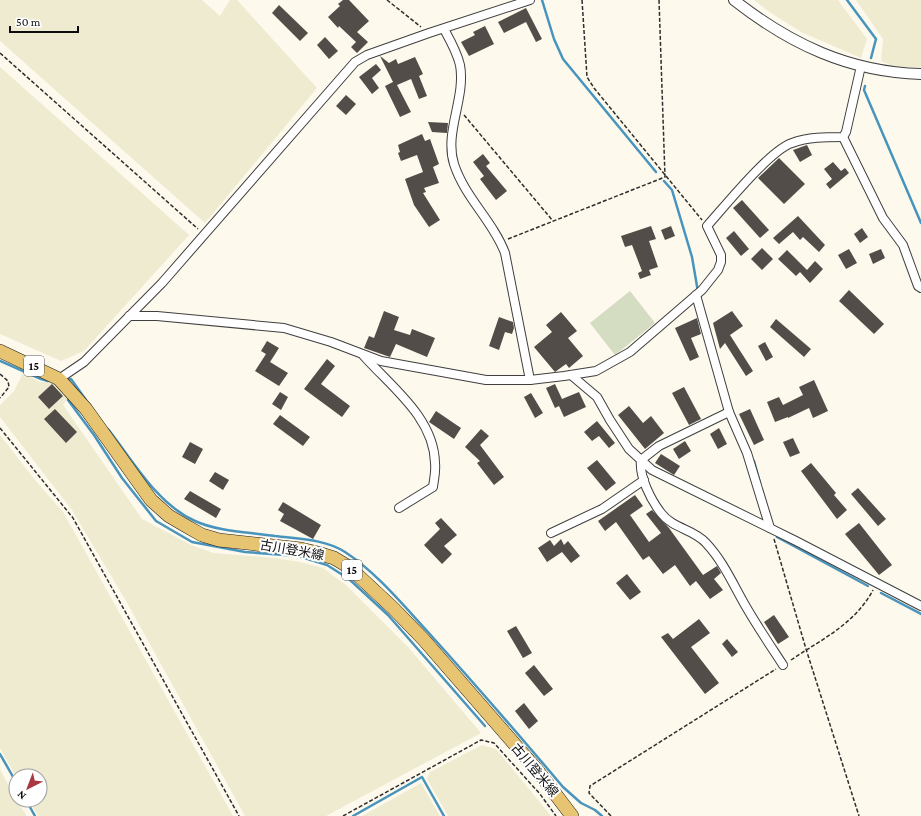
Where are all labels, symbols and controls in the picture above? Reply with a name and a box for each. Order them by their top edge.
scale bar [10,8,78,34]
text: 50 m [16,15,41,29]
road number: 15 [24,356,44,376]
street label: 古川登米線 [259,537,325,563]
road number: 15 [342,560,362,580]
street label: 古川登米線 [508,740,562,800]
north arrow [8,768,48,808]
text: N [14,788,28,802]

